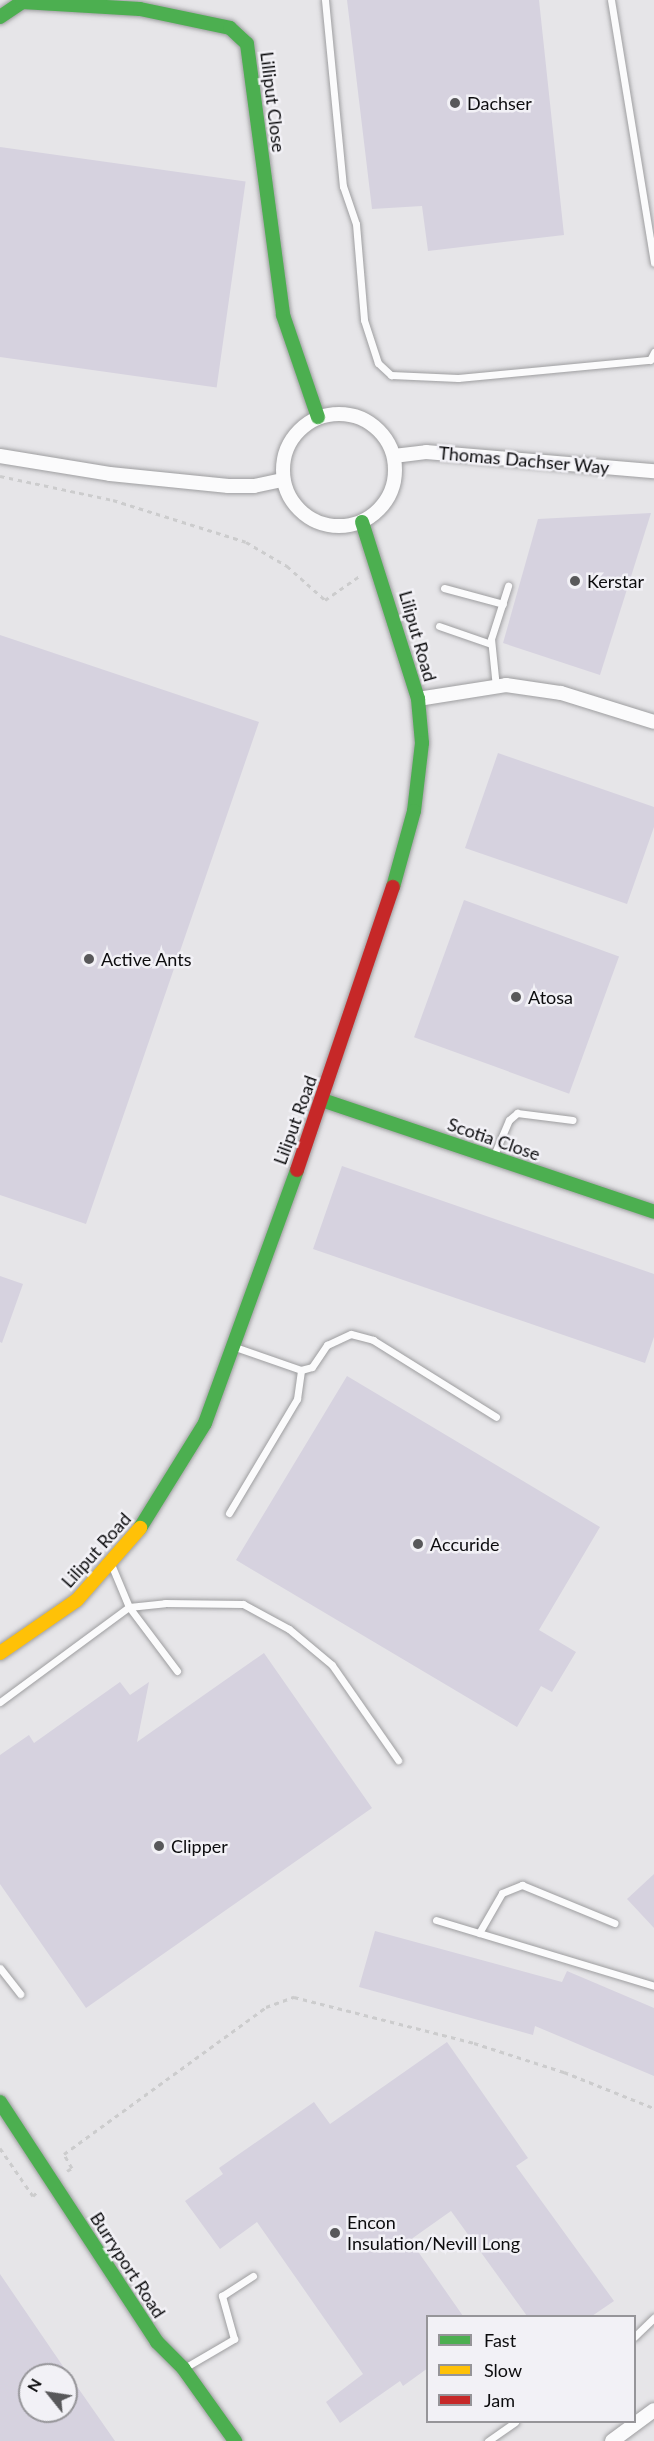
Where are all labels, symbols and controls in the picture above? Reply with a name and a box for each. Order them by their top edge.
street label: Lilliput Close [256,50,290,154]
place label: Dachser [467,92,532,114]
marker: Dachser [448,96,462,110]
street label: Thomas Dachser Way [437,442,611,478]
place label: Kerstar [587,570,644,592]
marker: Kerstar [568,574,582,588]
street label: Liliput Road [395,588,441,684]
place label: Active Ants [101,948,192,970]
marker: Active Ants [82,952,96,966]
place label: Atosa [528,986,573,1008]
marker: Atosa [509,990,523,1004]
street label: Liliput Road [269,1072,321,1168]
street label: Scotia Close [445,1113,543,1165]
street label: Liliput Road [57,1508,135,1592]
place label: Accuride [430,1533,499,1555]
marker: Accuride [411,1537,425,1551]
place label: Clipper [171,1835,228,1857]
marker: Clipper [152,1839,166,1853]
street label: Burryport Road [86,2208,170,2322]
place label: Encon Insulation/Nevill Long [347,2212,520,2254]
marker: Encon Insulation/Nevill Long [328,2226,342,2240]
legend [426,2315,636,2423]
text: Fast [484,2329,516,2351]
text: Slow [484,2359,522,2381]
north arrow [18,2363,78,2423]
text: N [22,2375,45,2395]
text: Jam [484,2389,515,2411]

